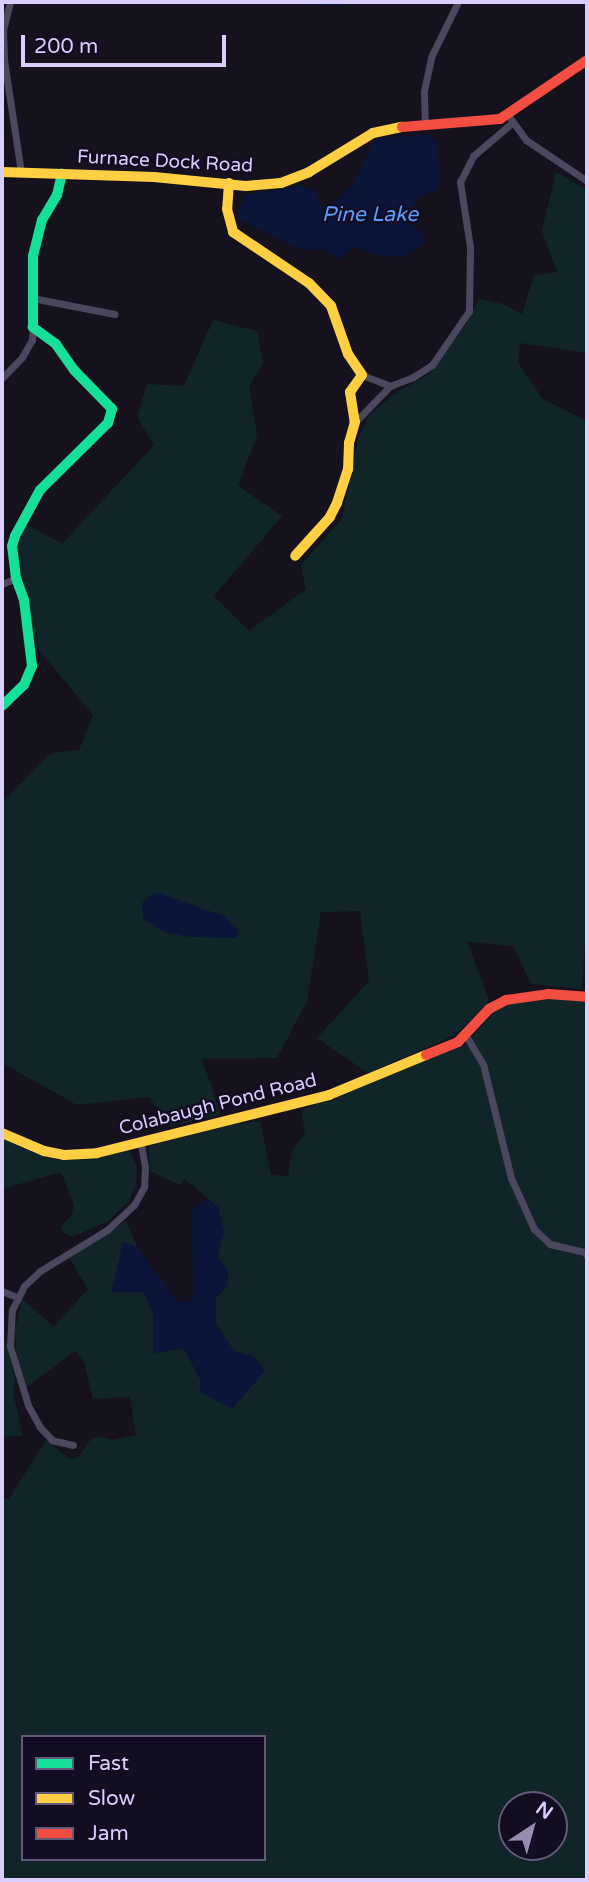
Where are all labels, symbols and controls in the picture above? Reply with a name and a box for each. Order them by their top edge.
scale bar [24,21,229,65]
text: 200 m [34,34,98,59]
street label: Furnace Dock Road [76,146,254,178]
water label: Pine Lake [322,202,418,228]
street label: Colabaugh Pond Road [117,1069,319,1141]
legend [21,1735,266,1861]
text: Fast [88,1751,129,1776]
text: Slow [88,1786,135,1811]
north arrow [498,1791,568,1861]
text: N [532,1797,557,1824]
text: Jam [88,1821,129,1846]

